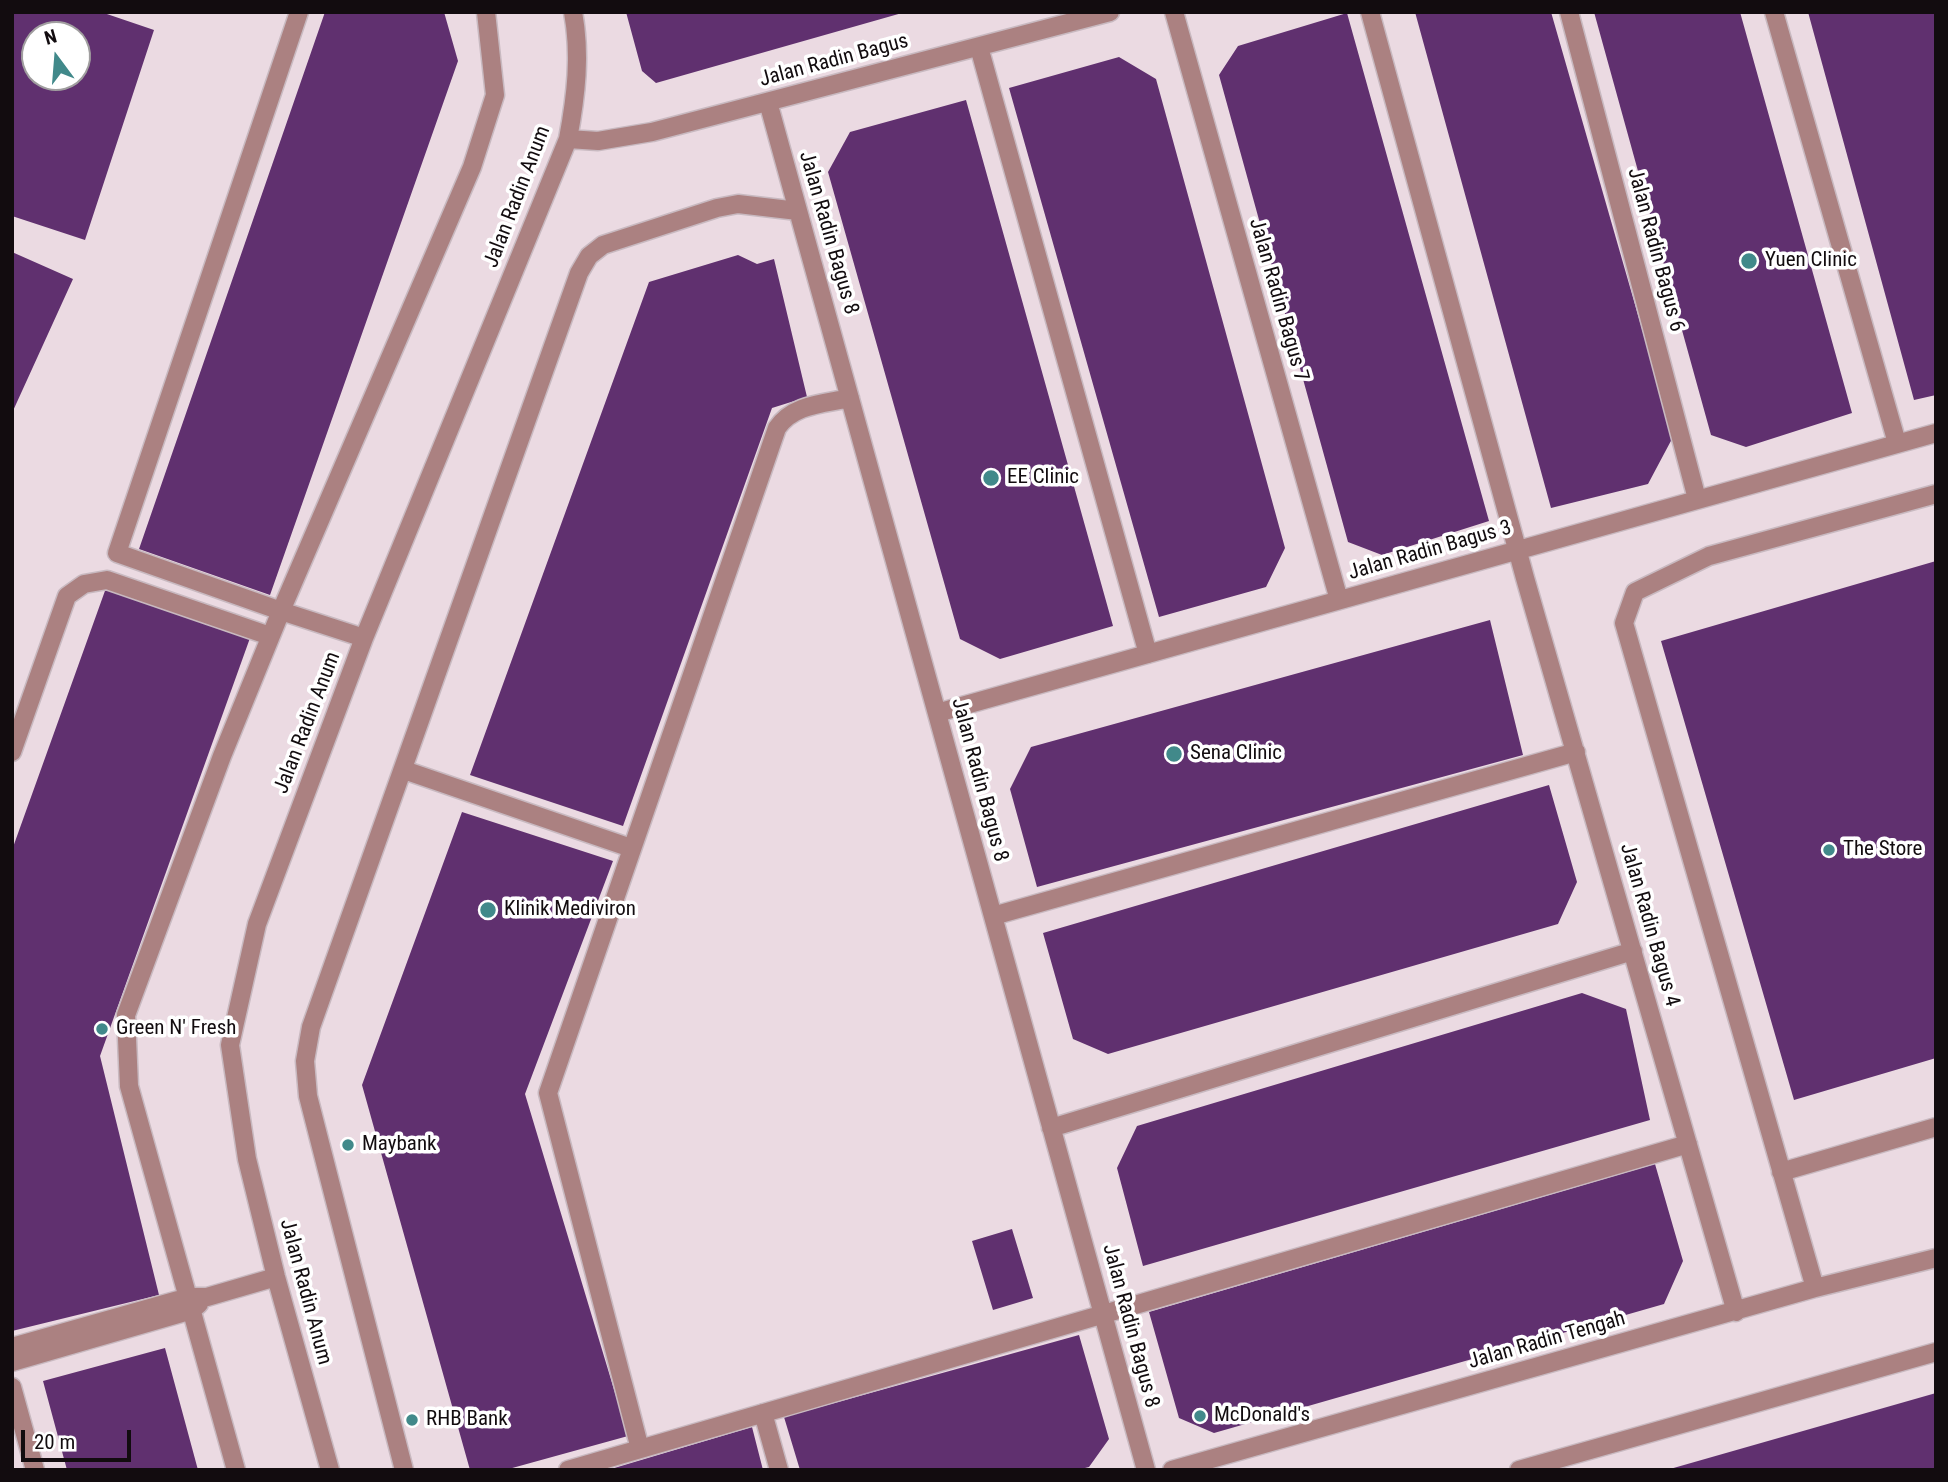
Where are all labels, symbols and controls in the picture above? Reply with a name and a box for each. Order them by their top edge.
north arrow [21,21,91,91]
text: N [42,25,59,50]
street label: Jalan Radin Bagus [757,29,911,93]
street label: Jalan Radin Anum [479,123,557,271]
street label: Jalan Radin Bagus 8 [793,149,863,317]
street label: Jalan Radin Bagus 6 [1621,165,1689,335]
street label: Jalan Radin Bagus 7 [1243,216,1313,384]
place label: Yuen Clinic [1765,248,1857,274]
marker: Yuen Clinic [1739,251,1759,271]
place label: EE Clinic [1007,465,1079,491]
marker: EE Clinic [981,468,1001,488]
street label: Jalan Radin Bagus 3 [1346,516,1514,586]
street label: Jalan Radin Anum [269,649,347,797]
street label: Jalan Radin Bagus 8 [945,695,1013,865]
place label: Sena Clinic [1190,741,1282,767]
marker: Sena Clinic [1164,744,1184,764]
place label: The Store [1843,837,1922,863]
street label: Jalan Radin Bagus 4 [1614,841,1684,1009]
marker: The Store [1821,842,1837,858]
place label: Klinik Mediviron [504,897,636,923]
marker: Klinik Mediviron [478,900,498,920]
place label: Green N' Fresh [116,1016,236,1042]
marker: Green N' Fresh [94,1021,110,1037]
place label: Maybank [362,1132,437,1158]
marker: Maybank [340,1137,356,1153]
street label: Jalan Radin Anum [273,1216,337,1368]
street label: Jalan Radin Bagus 8 [1096,1241,1164,1411]
street label: Jalan Radin Tengah [1466,1307,1628,1375]
place label: McDonald's [1214,1403,1310,1429]
place label: RHB Bank [426,1407,508,1433]
marker: McDonald's [1192,1408,1208,1424]
marker: RHB Bank [404,1412,420,1428]
scale bar [24,1416,135,1460]
text: 20 m [34,1430,75,1454]

